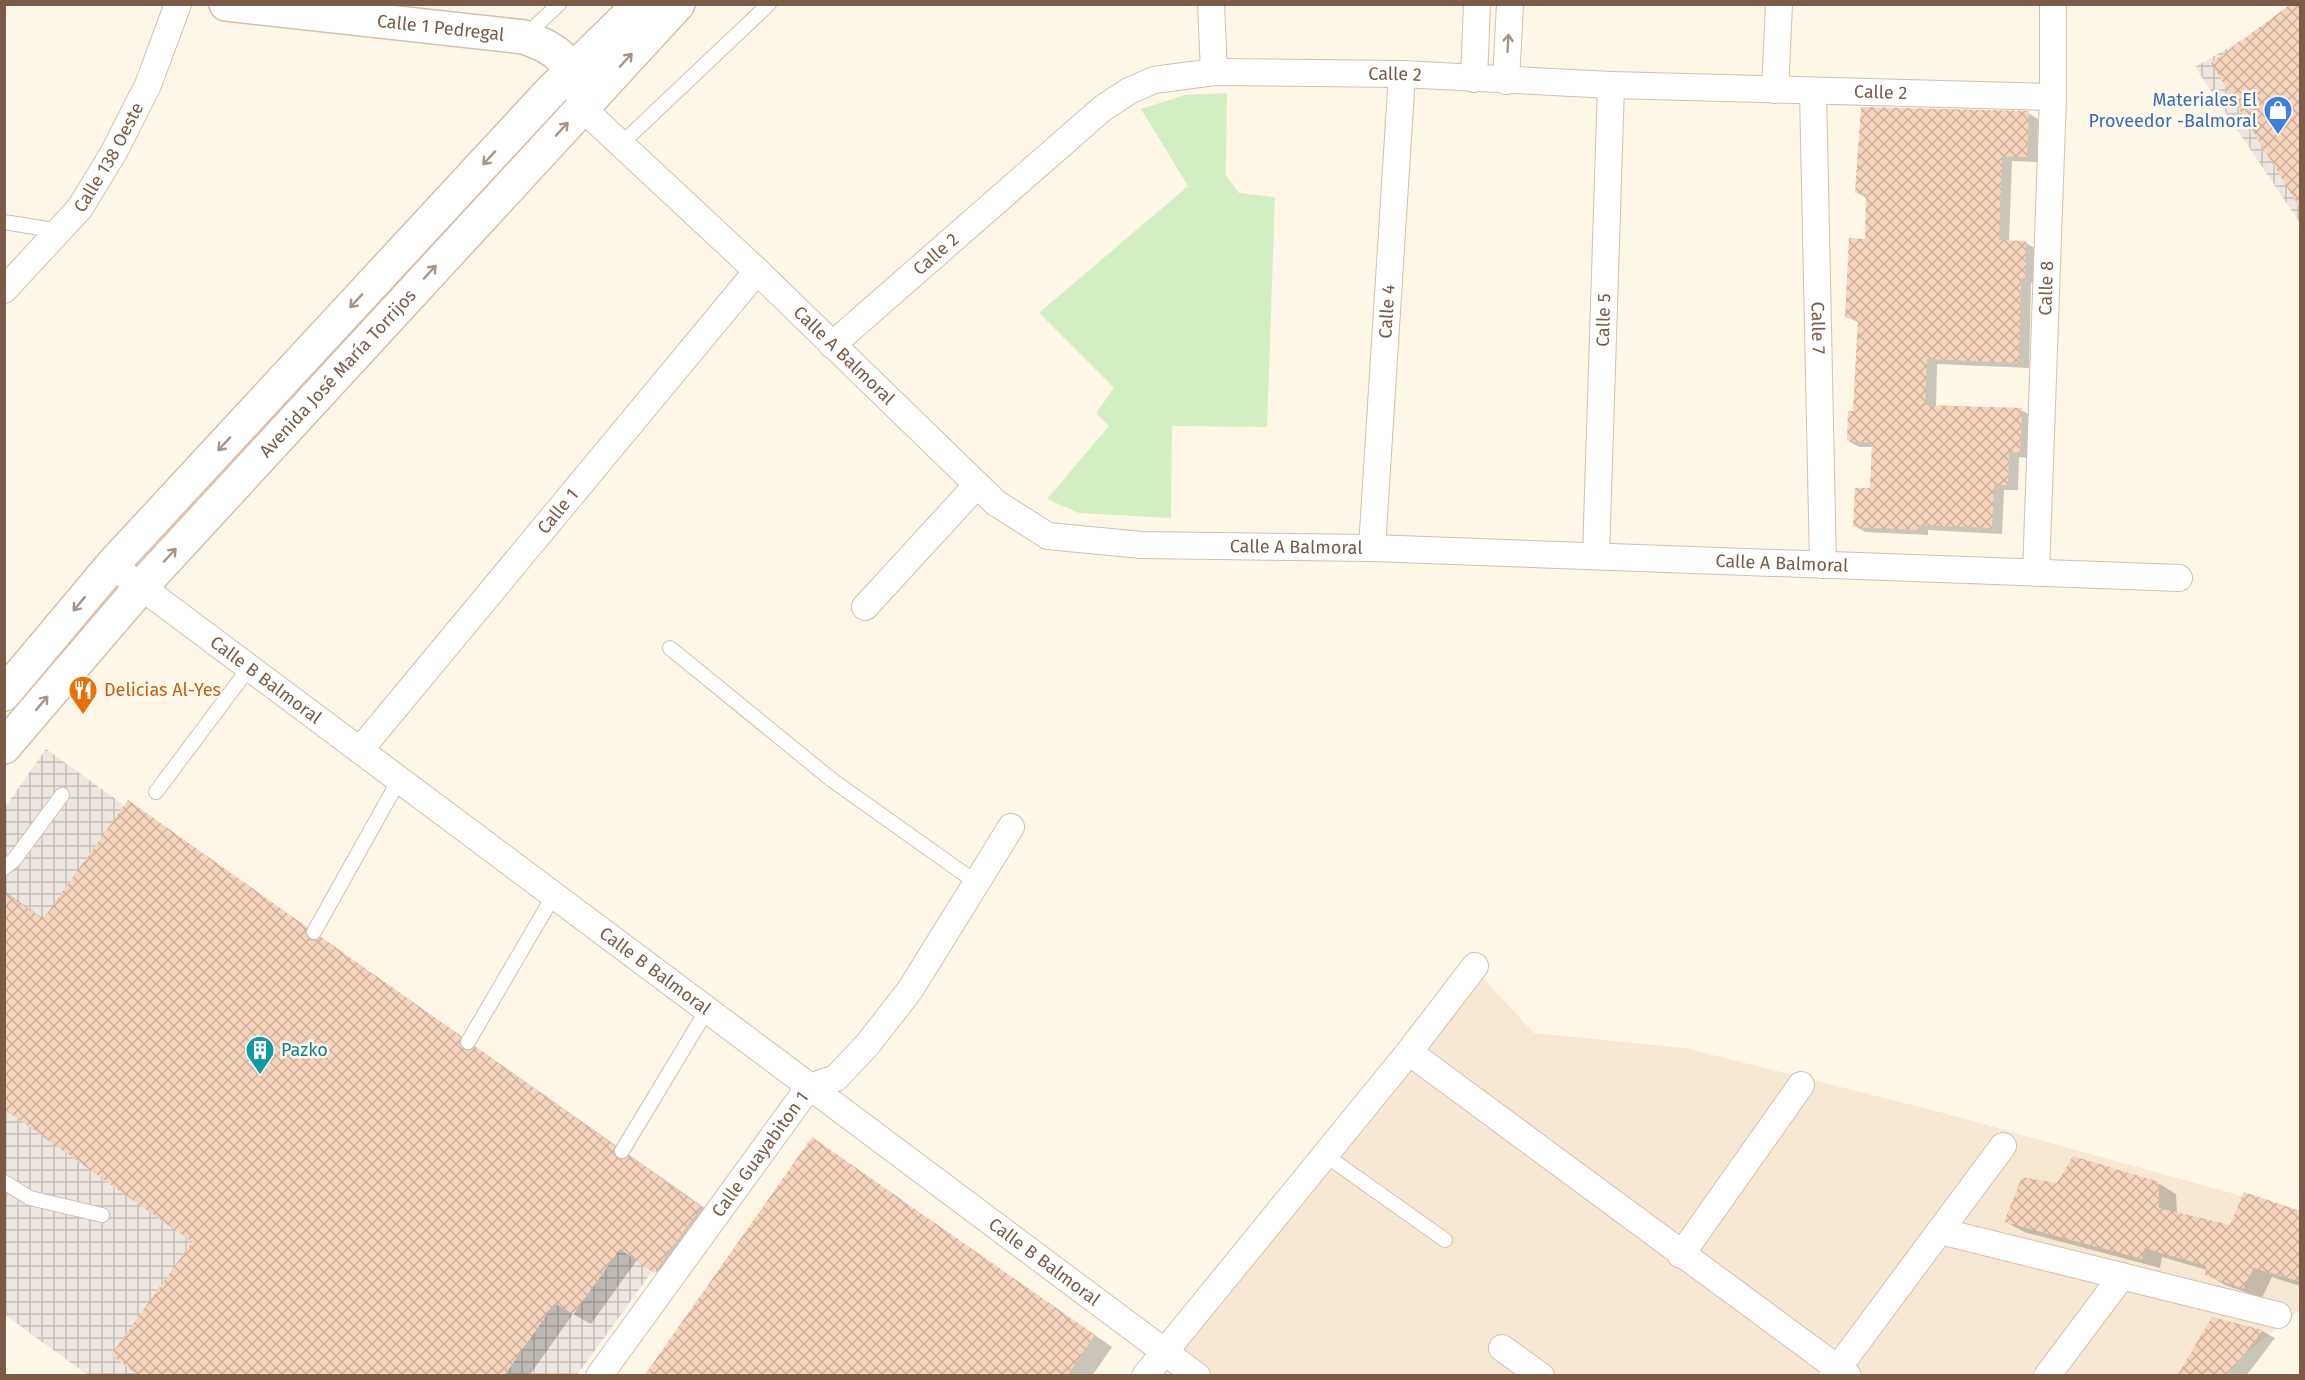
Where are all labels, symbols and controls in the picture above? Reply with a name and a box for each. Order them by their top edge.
street label: Calle 1 Pedregal [376,10,505,46]
one-way arrow [1502,33,1513,53]
one-way arrow [619,53,633,68]
street label: Calle 2 [1368,63,1422,86]
street label: Calle 2 [1854,81,1908,104]
place label: Materiales El Proveedor -Balmoral [2088,89,2257,132]
shop icon: Materiales El Proveedor -Balmoral [2262,94,2294,136]
street label: Calle 138 Oeste [69,99,148,216]
one-way arrow [555,122,569,137]
one-way arrow [482,150,496,165]
street label: Calle 2 [908,228,963,280]
street label: Calle 8 [2034,260,2058,316]
one-way arrow [423,265,437,280]
street label: Calle 4 [1374,283,1400,339]
street label: Avenida José María Torrijos [255,285,421,462]
one-way arrow [350,293,364,308]
street label: Calle 5 [1592,293,1615,347]
street label: Calle A Balmoral [789,301,899,410]
street label: Calle 7 [1806,301,1830,354]
one-way arrow [217,436,231,451]
street label: Calle 1 [533,484,583,539]
street label: Calle A Balmoral [1230,535,1363,559]
one-way arrow [163,548,177,563]
street label: Calle A Balmoral [1715,550,1849,577]
one-way arrow [73,596,86,612]
street label: Calle B Balmoral [206,631,326,729]
restaurant icon: Delicias Al-Yes [67,674,99,716]
place label: Delicias Al-Yes [104,679,221,701]
one-way arrow [36,695,49,711]
street label: Calle B Balmoral [595,922,715,1020]
building icon: Pazko [244,1034,276,1076]
place label: Pazko [281,1039,328,1061]
street label: Calle Guayabiton 1 [707,1087,813,1221]
street label: Calle B Balmoral [984,1213,1104,1311]

